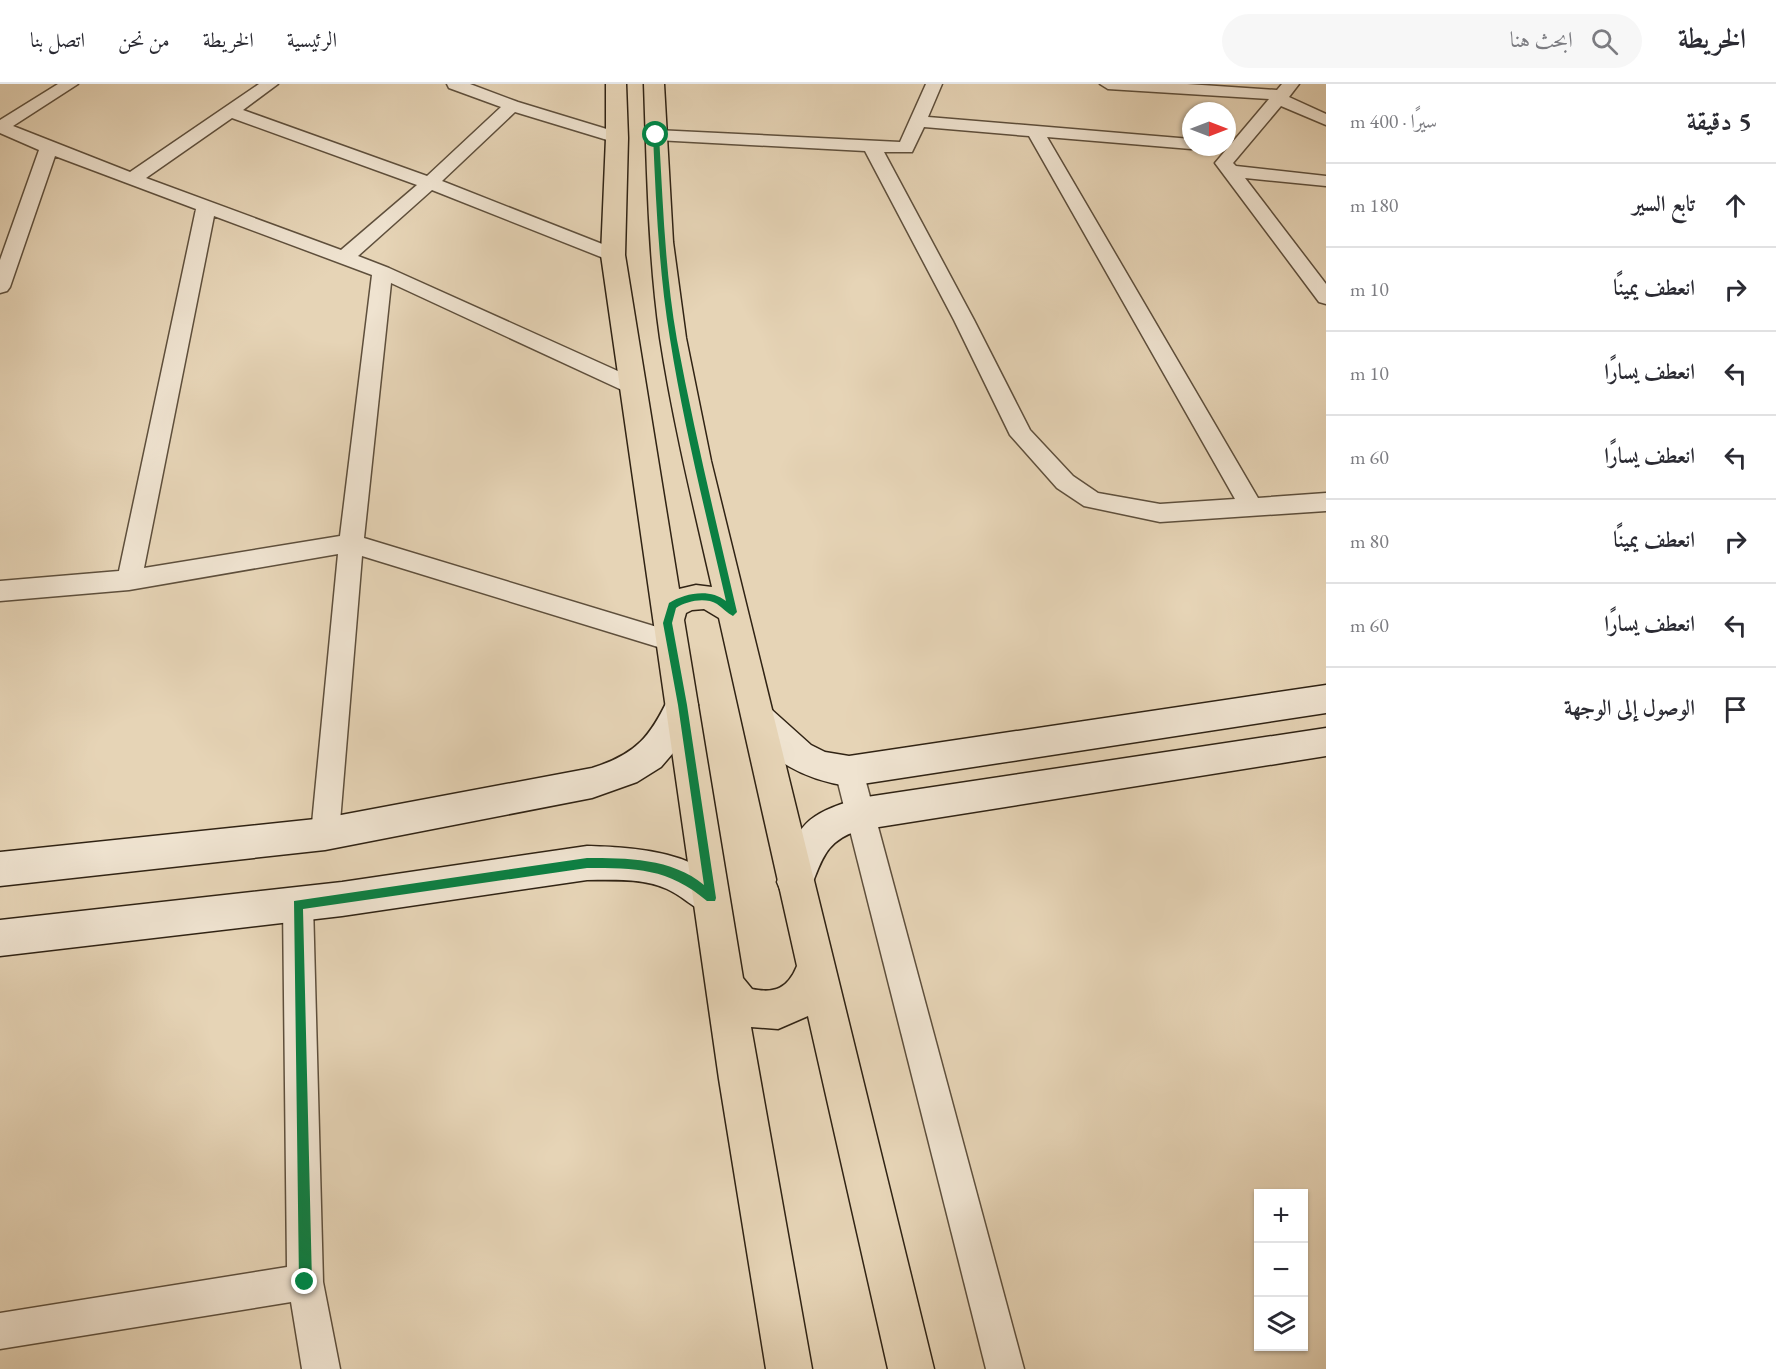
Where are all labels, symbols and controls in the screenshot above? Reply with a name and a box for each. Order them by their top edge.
search box [1222,14,1642,68]
text: الخريطة [1678,20,1746,56]
text: ابحث هنا [1510,25,1573,54]
icon: search [1588,25,1621,58]
text: اتصل بنا [30,26,85,53]
text: من نحن [118,26,170,53]
text: الخريطة [203,26,254,53]
text: الرئيسية [287,26,337,53]
north arrow [1182,102,1236,156]
text: 5 دقيقة [1687,104,1752,138]
text: سيرًا · 400 m [1350,108,1437,134]
route start [642,121,668,147]
text: تابع السير [1632,189,1695,218]
icon: ahead [1719,189,1752,222]
text: 180 m [1350,192,1398,218]
text: انعطف يمينًا [1613,273,1695,302]
icon: right [1719,273,1752,306]
text: 10 m [1350,276,1389,302]
text: انعطف يسارًا [1604,357,1695,386]
icon: left [1719,357,1752,390]
text: 10 m [1350,360,1389,386]
text: انعطف يسارًا [1604,441,1695,470]
icon: left [1719,441,1752,474]
text: 60 m [1350,444,1389,470]
text: انعطف يمينًا [1613,525,1695,554]
icon: right [1719,525,1752,558]
text: 80 m [1350,528,1389,554]
text: انعطف يسارًا [1604,609,1695,638]
icon: left [1719,609,1752,642]
text: 60 m [1350,612,1389,638]
text: الوصول إلى الوجهة [1564,693,1695,722]
icon: arrive [1719,693,1752,726]
map controls [1254,1189,1308,1351]
button: + [1254,1189,1308,1243]
button: − [1254,1243,1308,1297]
route end [291,1268,317,1294]
button: layers [1254,1297,1308,1351]

